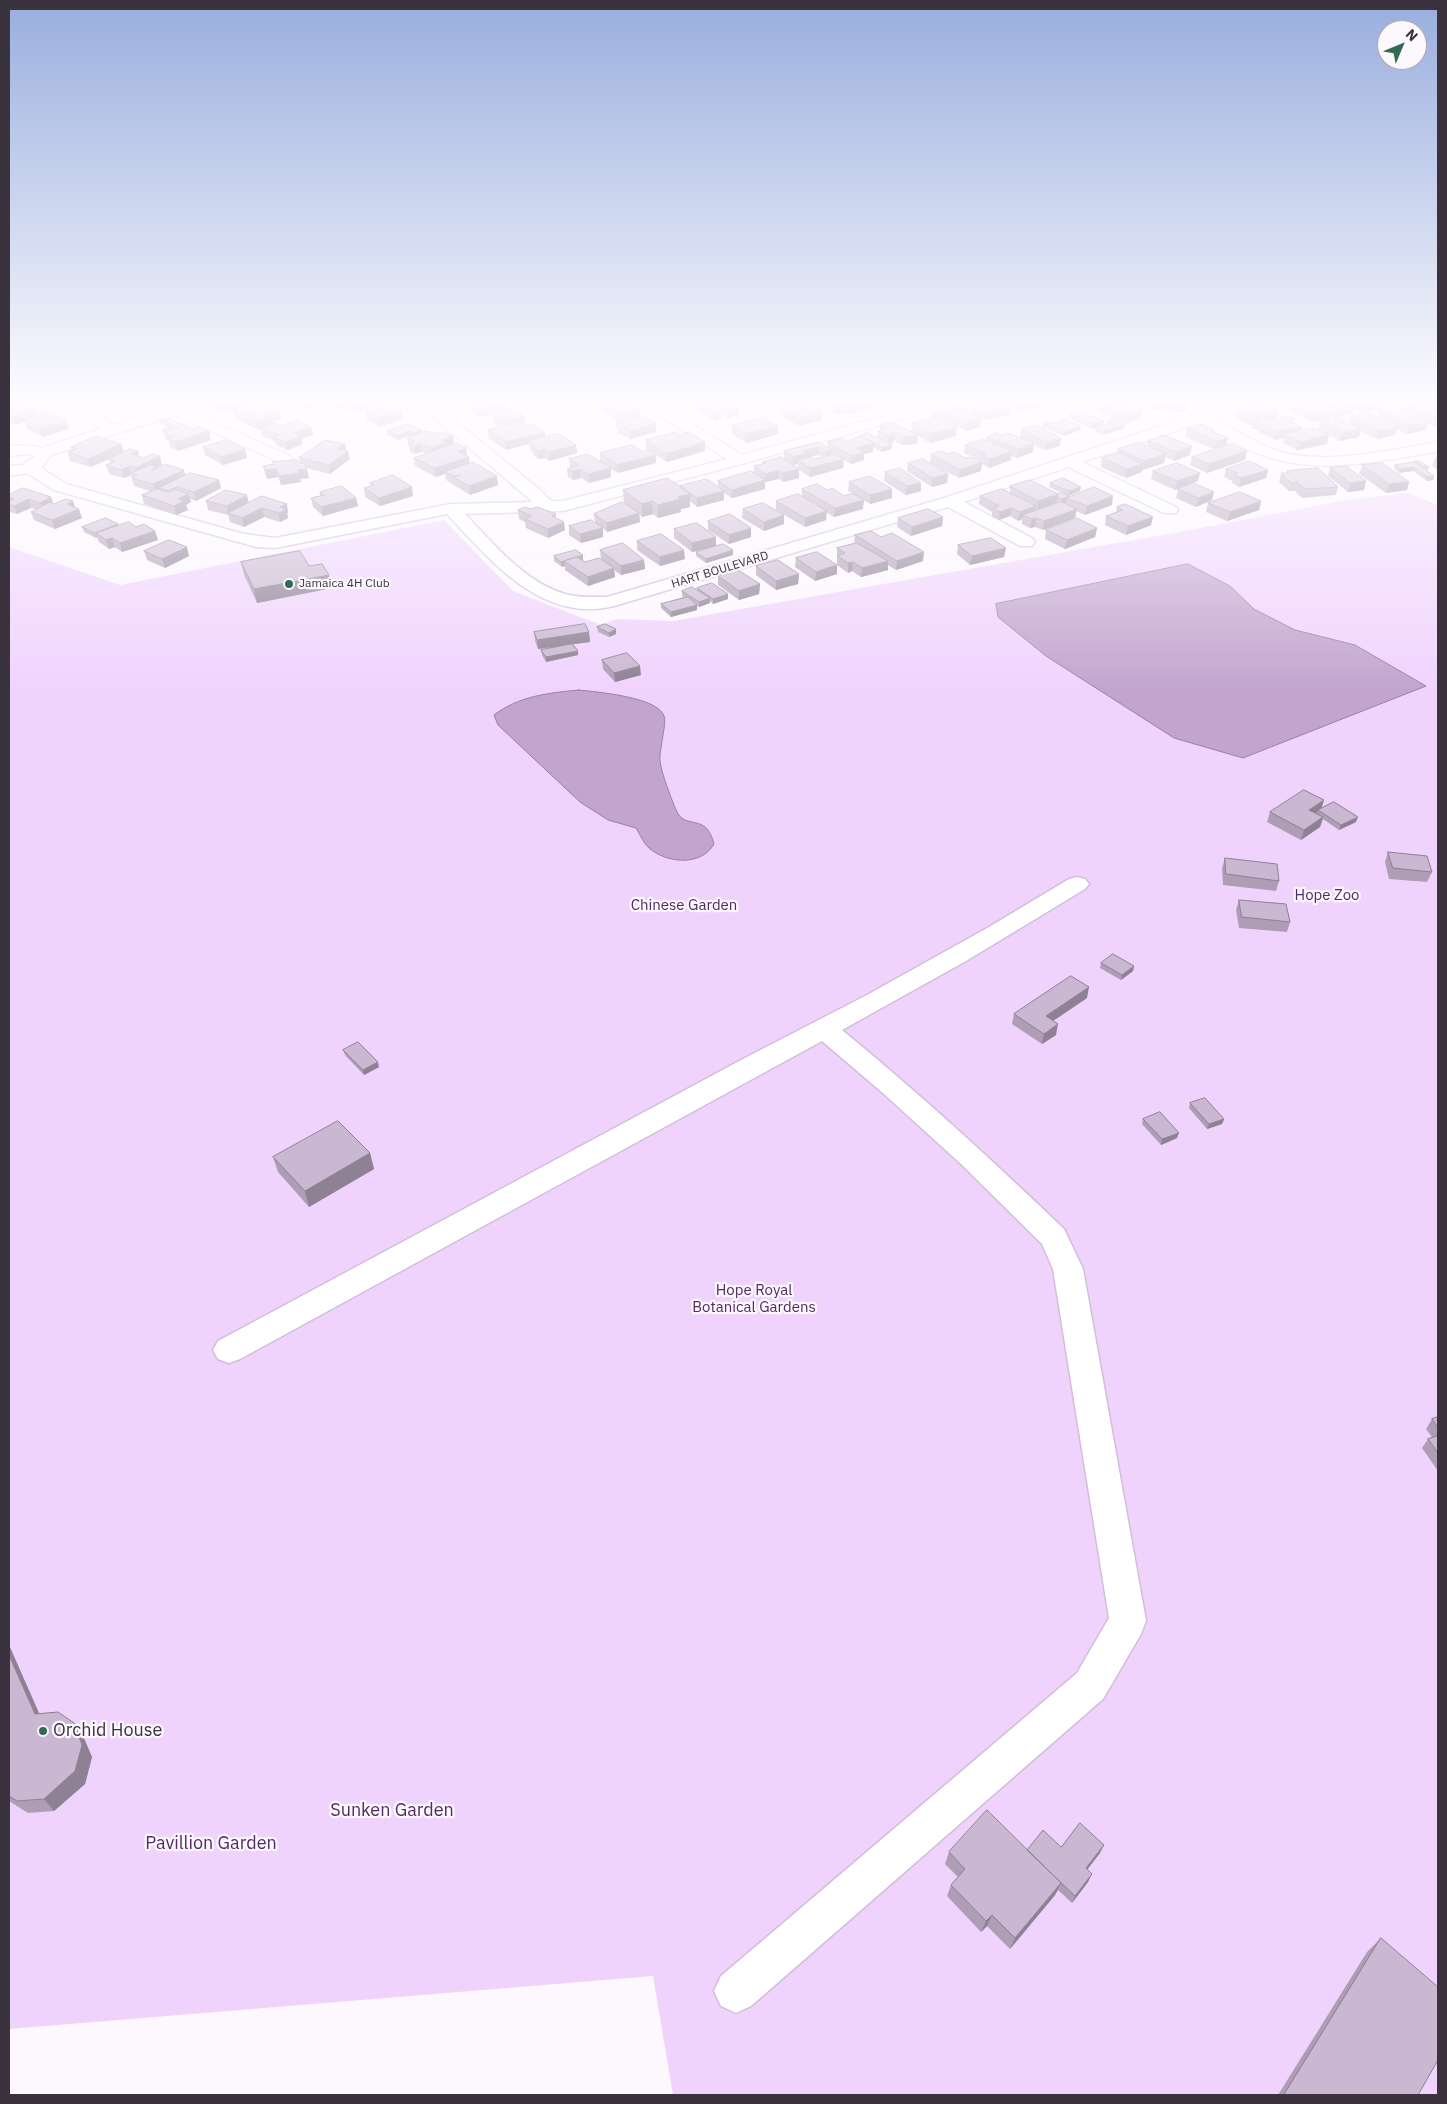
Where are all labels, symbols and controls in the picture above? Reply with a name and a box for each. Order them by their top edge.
north arrow [1377,20,1427,70]
text: N [1402,25,1422,45]
street label: HART BOULEVARD [670,548,770,592]
place label: Jamaica 4H Club [299,577,390,591]
marker: Jamaica 4H Club [283,578,295,590]
park label: Hope Zoo [1295,887,1359,905]
park label: Chinese Garden [631,897,737,915]
park label: Hope Royal Botanical Gardens [692,1282,816,1317]
place label: Orchid House [53,1720,162,1742]
marker: Orchid House [37,1725,49,1737]
park label: Sunken Garden [330,1800,454,1822]
park label: Pavillion Garden [145,1833,277,1855]

